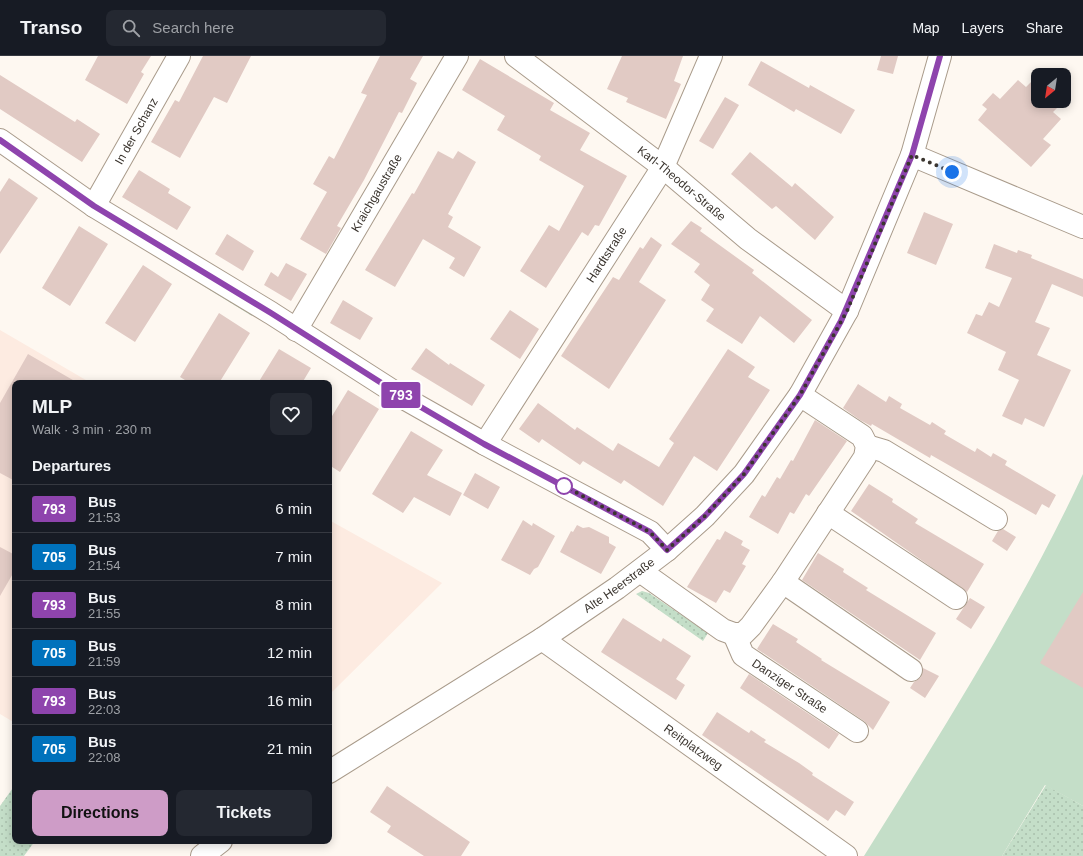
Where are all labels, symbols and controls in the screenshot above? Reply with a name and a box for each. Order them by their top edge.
search box [106,10,386,46]
text: Transo [20,17,82,38]
icon: search [120,17,142,39]
text: Search here [152,19,234,36]
text: Map [912,20,940,36]
text: Layers [962,20,1004,36]
text: Share [1026,20,1063,36]
north arrow [1031,68,1071,108]
map controls [1031,68,1071,108]
street label: In der Schanz [112,95,161,167]
street label: Karl-Theodor-Straße [635,143,729,224]
street label: Kraichgaustraße [348,151,405,234]
your location [942,162,962,182]
street label: Hardtstraße [584,224,630,285]
line badge: 793 [378,382,424,408]
text: 793 [389,387,413,403]
button: heart [270,393,312,435]
text: MLP [32,396,72,417]
text: Walk · 3 min · 230 m [32,422,151,437]
text: Departures [32,457,111,474]
unlabelled marker [555,477,573,495]
text: Bus [88,493,116,510]
text: 6 min [275,500,312,517]
text: 793 [42,501,66,517]
text: 21:53 [88,510,121,525]
text: Bus [88,541,116,558]
text: 7 min [275,548,312,565]
text: 705 [42,549,66,565]
street label: Alte Heerstraße [581,555,658,616]
text: 21:54 [88,558,121,573]
text: Bus [88,589,116,606]
text: 8 min [275,596,312,613]
text: 793 [42,597,66,613]
text: 21:55 [88,606,121,621]
text: Bus [88,637,116,654]
text: 12 min [267,644,312,661]
text: 705 [42,645,66,661]
text: 21:59 [88,654,121,669]
street label: Danziger Straße [749,656,830,716]
text: Bus [88,685,116,702]
text: 16 min [267,692,312,709]
text: 793 [42,693,66,709]
text: 22:03 [88,702,121,717]
street label: Reitplatzweg [661,721,725,773]
text: Bus [88,733,116,750]
text: 21 min [267,740,312,757]
text: 705 [42,741,66,757]
text: 22:08 [88,750,121,765]
button: Directions [32,790,168,836]
button: Tickets [176,790,312,836]

